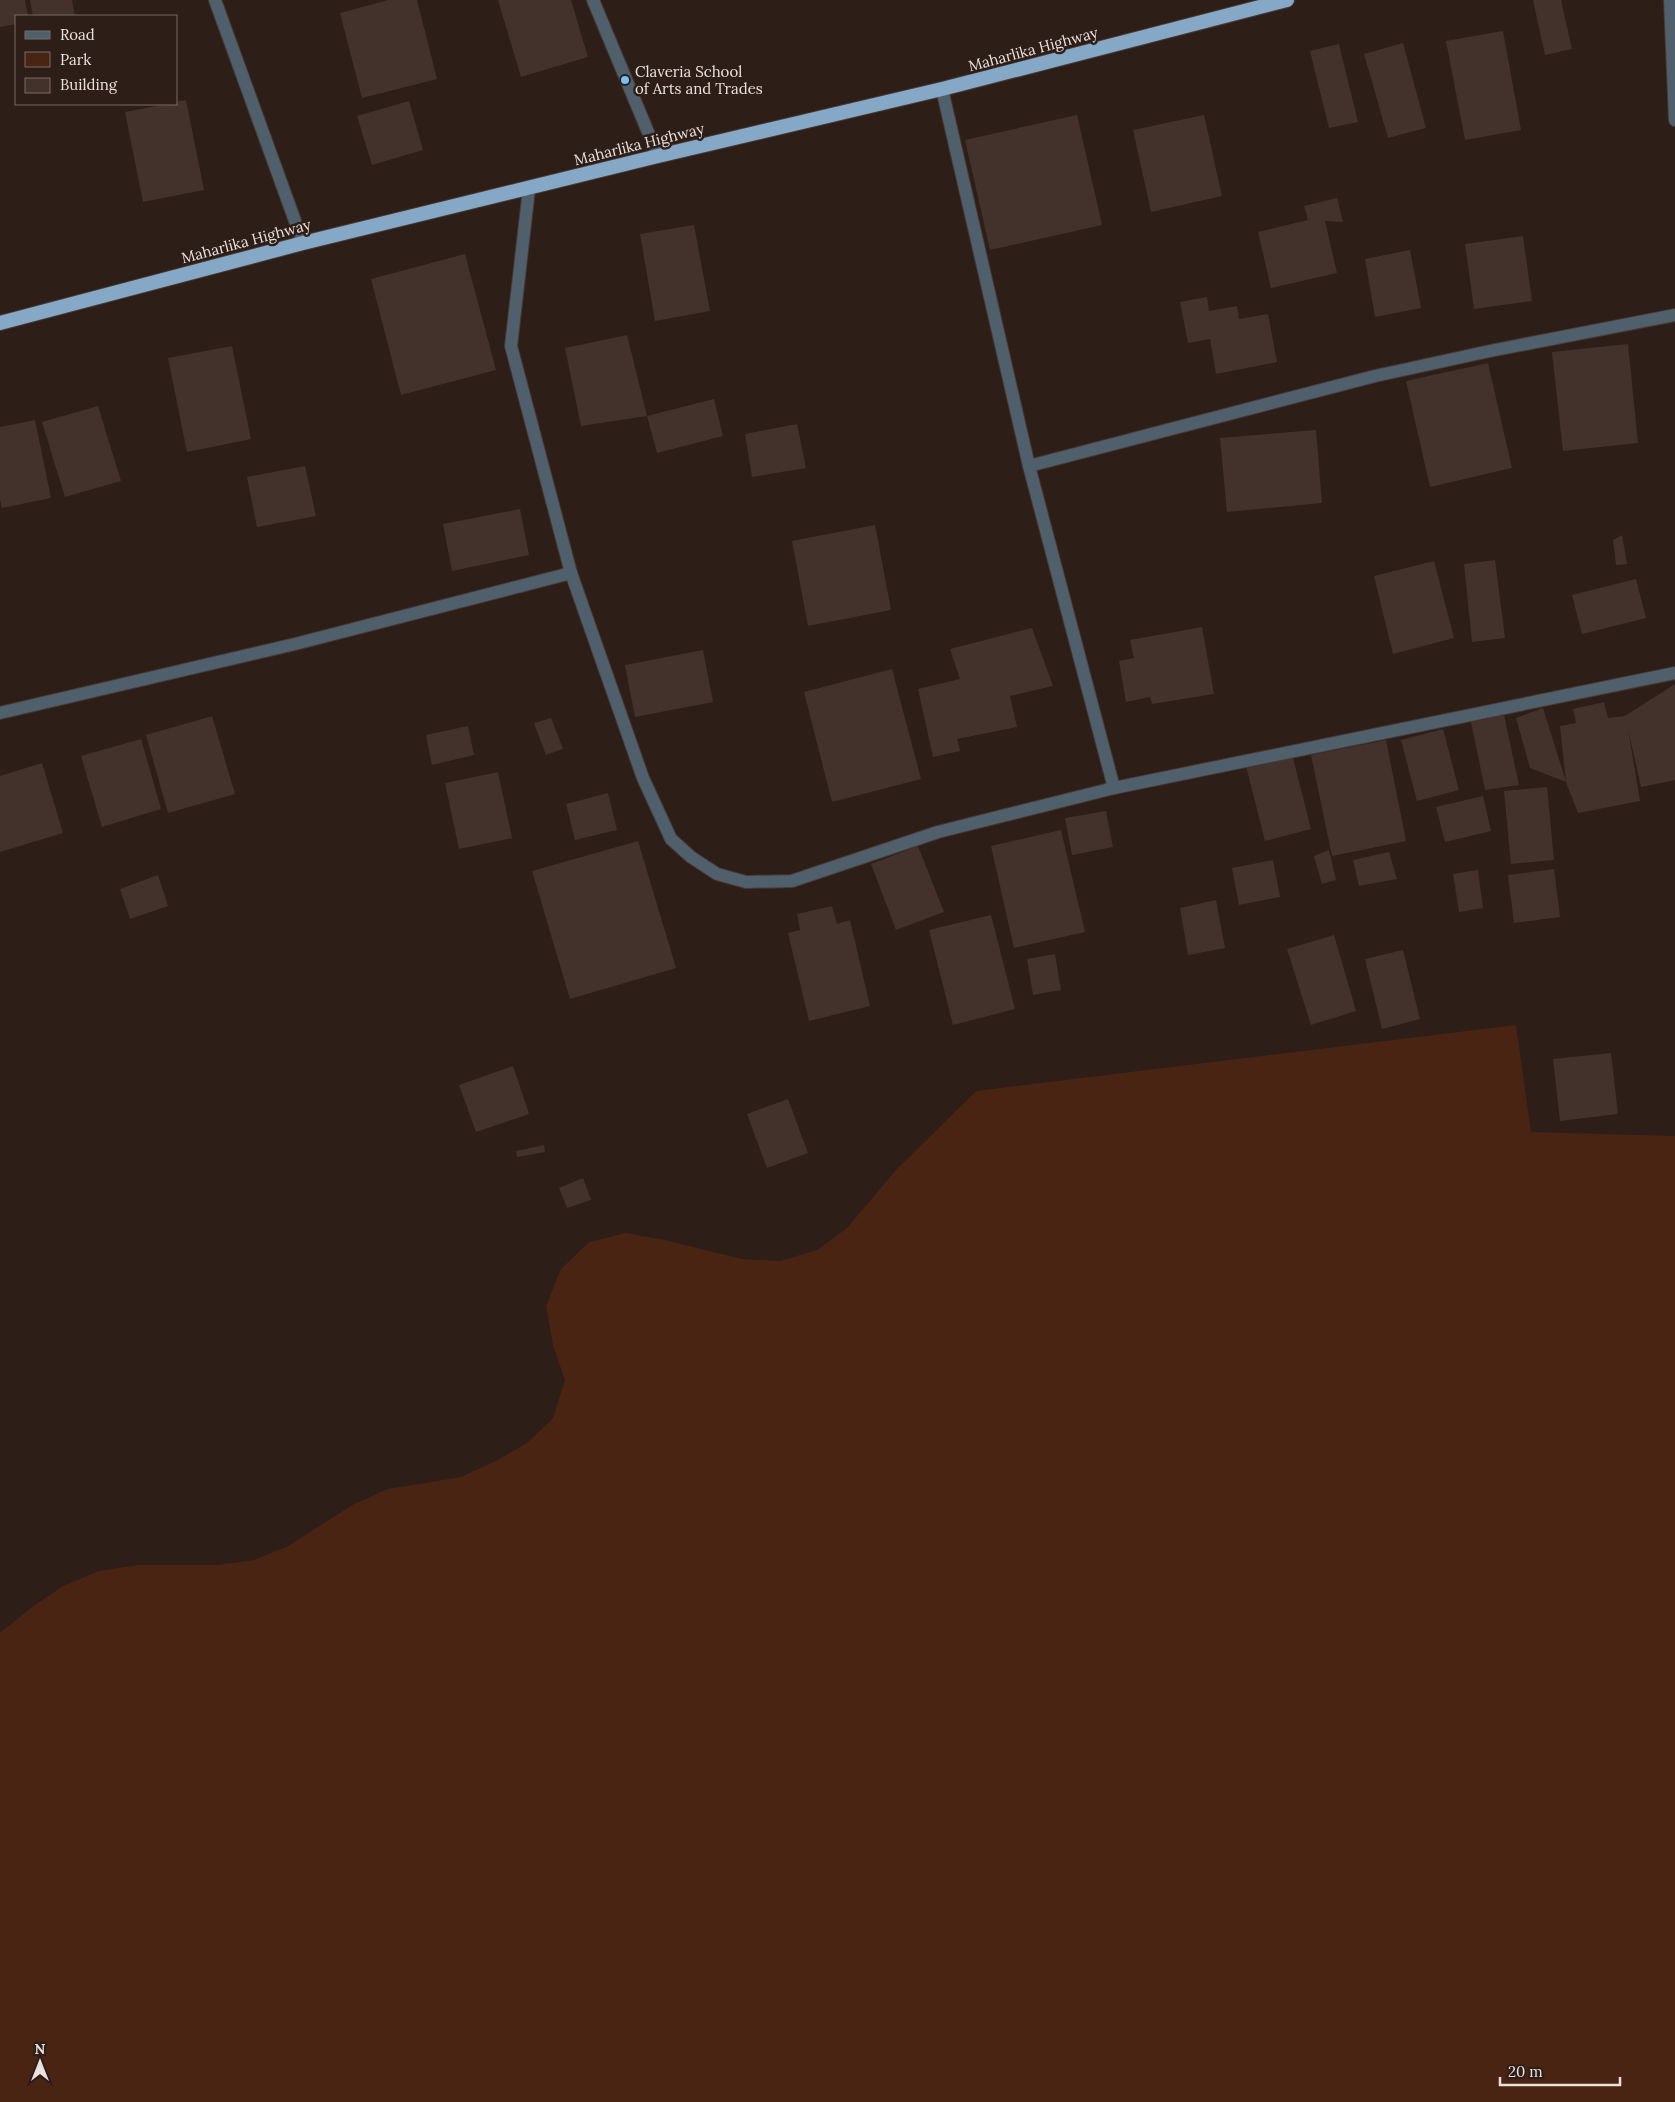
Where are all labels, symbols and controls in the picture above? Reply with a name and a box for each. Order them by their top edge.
legend [15,15,178,105]
street label: Maharlika Highway [966,23,1100,75]
text: Road [60,25,95,44]
text: Park [60,50,91,69]
place label: Claveria School of Arts and Trades [635,62,763,98]
marker: Claveria School of Arts and Trades [619,74,631,86]
text: Building [60,75,118,94]
street label: Maharlika Highway [572,119,706,169]
street label: Maharlika Highway [179,215,313,267]
north arrow [15,2037,65,2087]
text: N [35,2040,46,2058]
scale bar [1500,2054,1620,2086]
text: 20 m [1508,2062,1543,2081]

